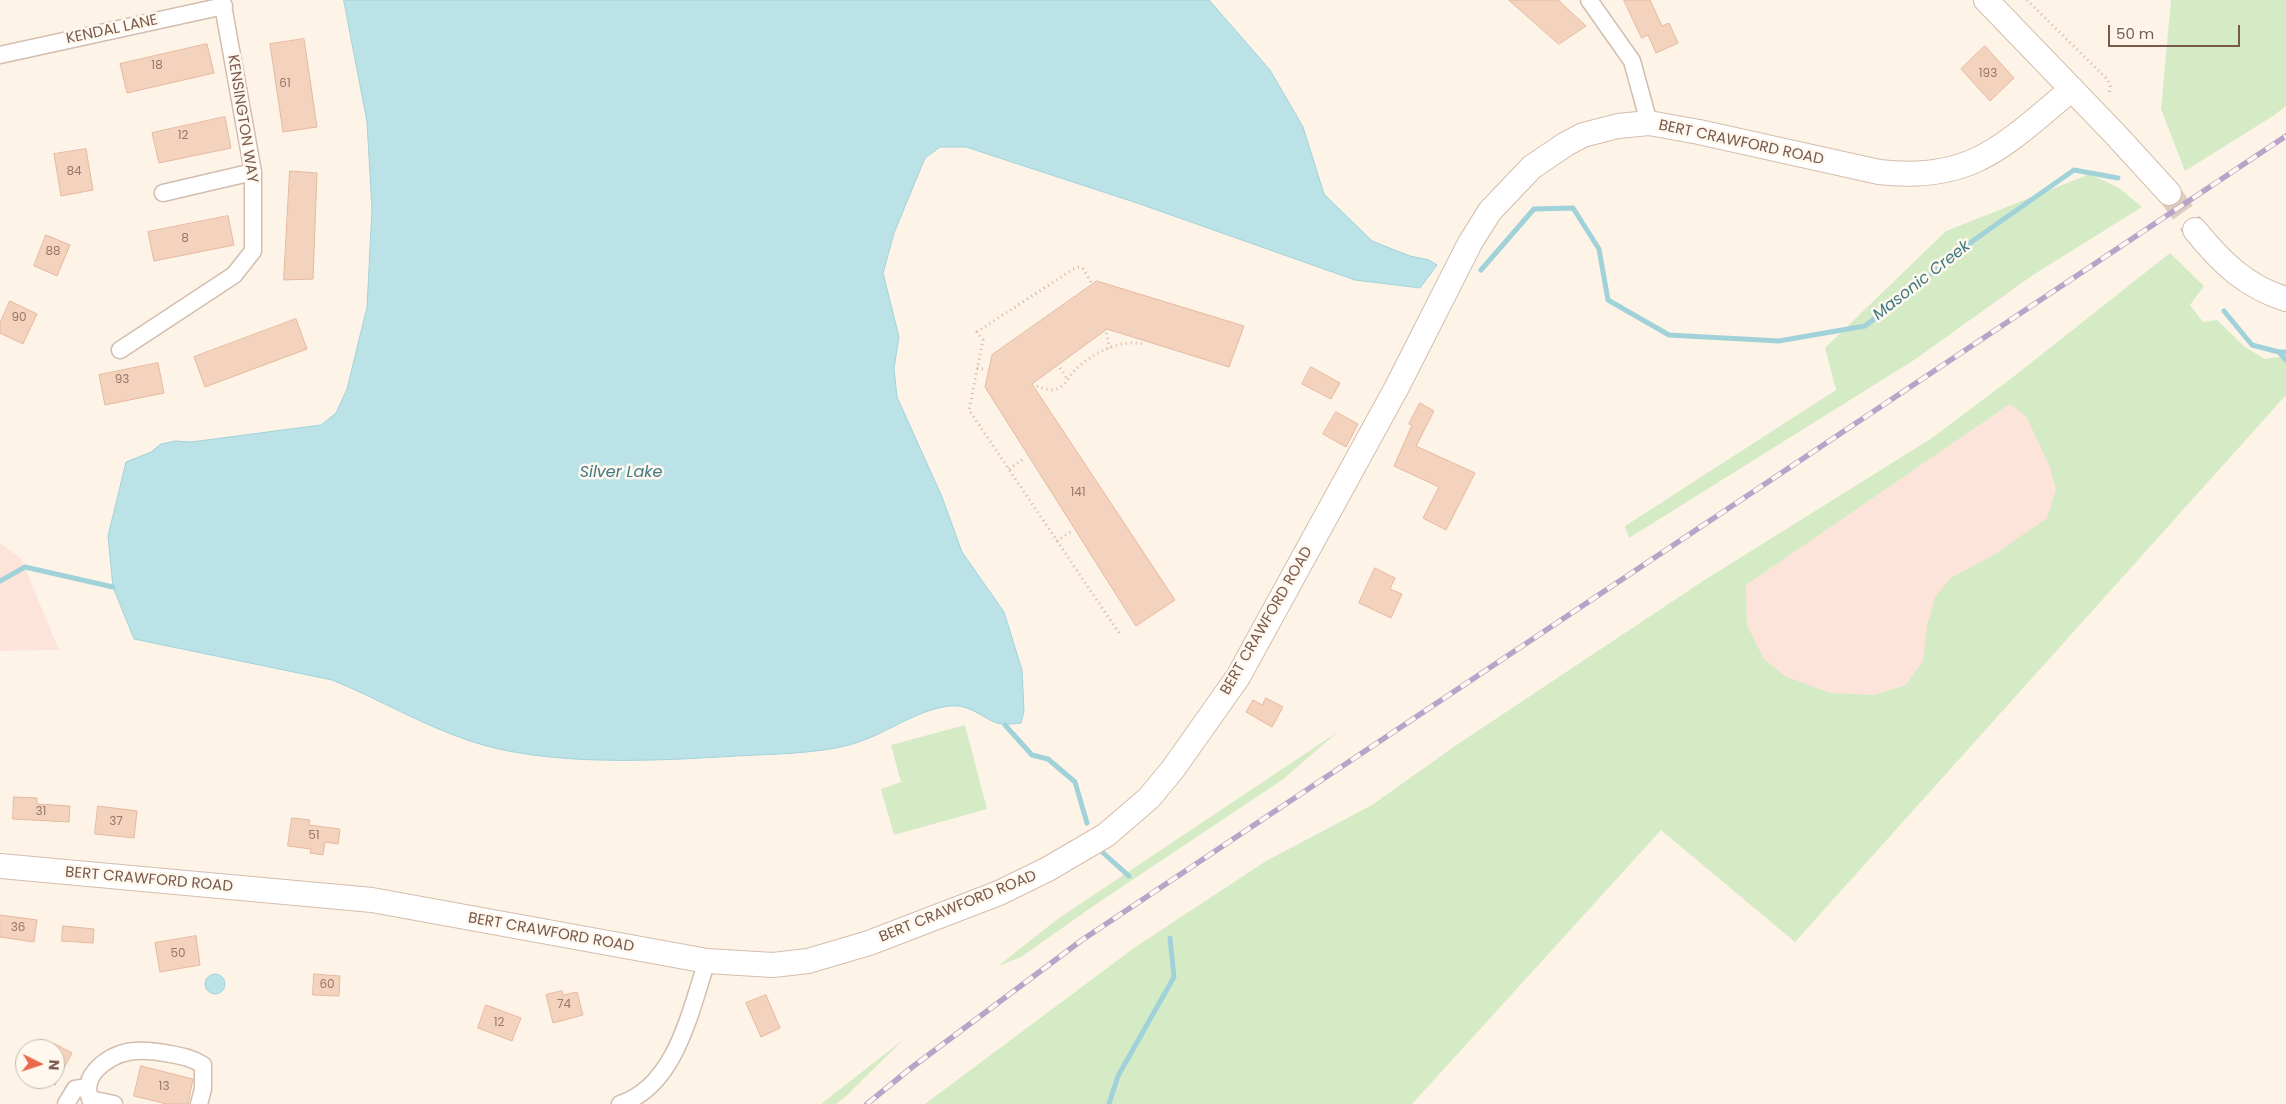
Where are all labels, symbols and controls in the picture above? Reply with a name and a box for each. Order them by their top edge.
street label: KENDAL LANE [65,12,159,48]
scale bar [2111,15,2244,47]
text: 50 m [2116,23,2154,44]
street label: KENSINGTON WAY [223,53,261,185]
house number: 18 [151,59,163,73]
house number: 193 [1979,67,1997,81]
house number: 61 [279,77,291,91]
street label: BERT CRAWFORD ROAD [1657,117,1825,169]
house number: 12 [178,129,188,143]
house number: 84 [66,165,82,179]
house number: 8 [181,232,189,246]
water label: Masonic Creek [1870,237,1974,325]
house number: 88 [45,245,61,259]
house number: 90 [11,311,27,325]
house number: 93 [115,373,129,387]
water label: Silver Lake [580,463,662,483]
house number: 141 [1070,486,1086,500]
street label: BERT CRAWFORD ROAD [1217,544,1317,698]
house number: 31 [36,805,46,819]
house number: 37 [109,815,123,829]
house number: 51 [308,829,320,843]
street label: BERT CRAWFORD ROAD [64,864,234,896]
street label: BERT CRAWFORD ROAD [877,867,1039,947]
street label: BERT CRAWFORD ROAD [467,910,635,956]
house number: 36 [11,921,25,935]
house number: 50 [170,947,186,961]
house number: 60 [319,978,335,992]
house number: 74 [557,998,571,1012]
house number: 12 [494,1016,504,1030]
north arrow [15,1039,65,1089]
text: N [44,1059,64,1071]
house number: 13 [159,1080,169,1094]

